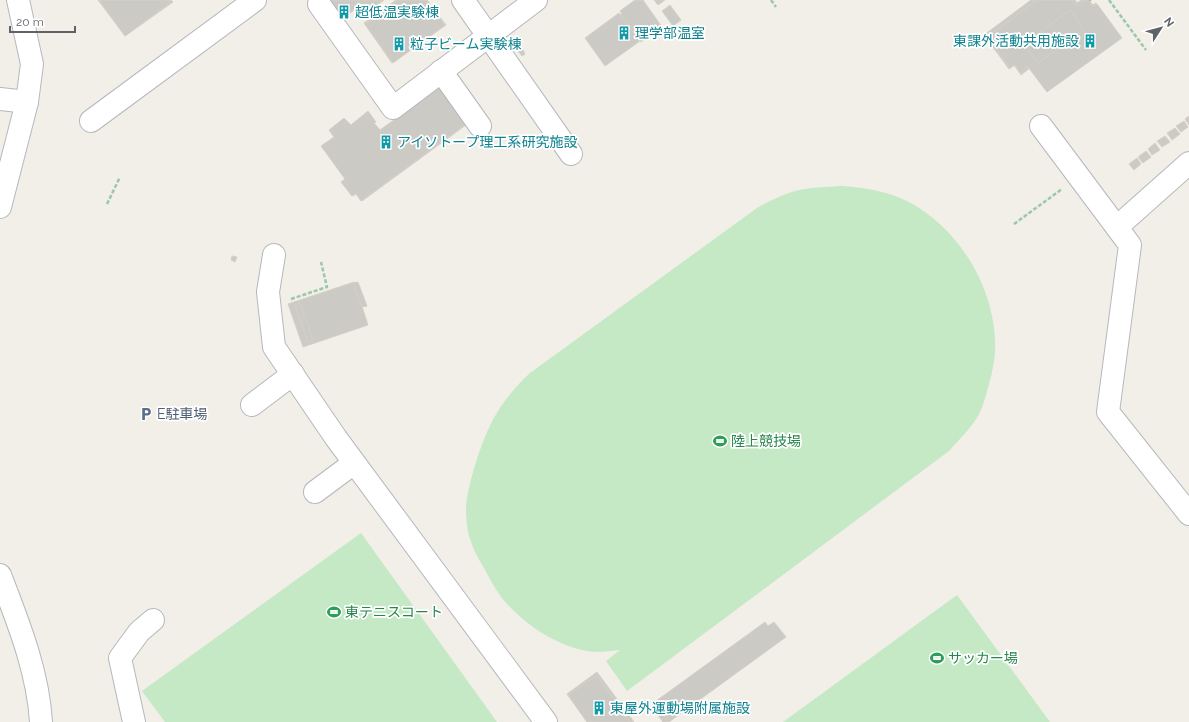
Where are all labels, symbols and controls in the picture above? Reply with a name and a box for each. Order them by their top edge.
building icon: 超低温実験棟 [336,4,352,20]
place label: 超低温実験棟 [355,4,439,20]
scale bar [10,8,75,34]
north arrow [1141,8,1181,48]
text: 20 m [16,15,44,29]
text: N [1161,15,1176,30]
building icon: 理学部温室 [616,25,632,41]
place label: 理学部温室 [635,25,705,41]
place label: 東課外活動共用施設 [953,33,1079,49]
building icon: 東課外活動共用施設 [1082,33,1098,49]
building icon: 粒子ビーム実験棟 [391,36,407,52]
place label: 粒子ビーム実験棟 [410,36,522,52]
building icon: アイソトープ理工系研究施設 [378,134,394,150]
place label: アイソトープ理工系研究施設 [397,134,577,150]
parking icon: E駐車場 [138,406,154,422]
place label: E駐車場 [157,406,208,422]
sports icon: 陸上競技場 [712,433,728,449]
place label: 陸上競技場 [731,433,801,449]
sports icon: 東テニスコート [326,604,342,620]
place label: 東テニスコート [345,604,443,620]
sports icon: サッカー場 [929,650,945,666]
place label: サッカー場 [948,650,1018,666]
building icon: 東屋外運動場附属施設 [591,700,607,716]
place label: 東屋外運動場附属施設 [610,700,750,716]

